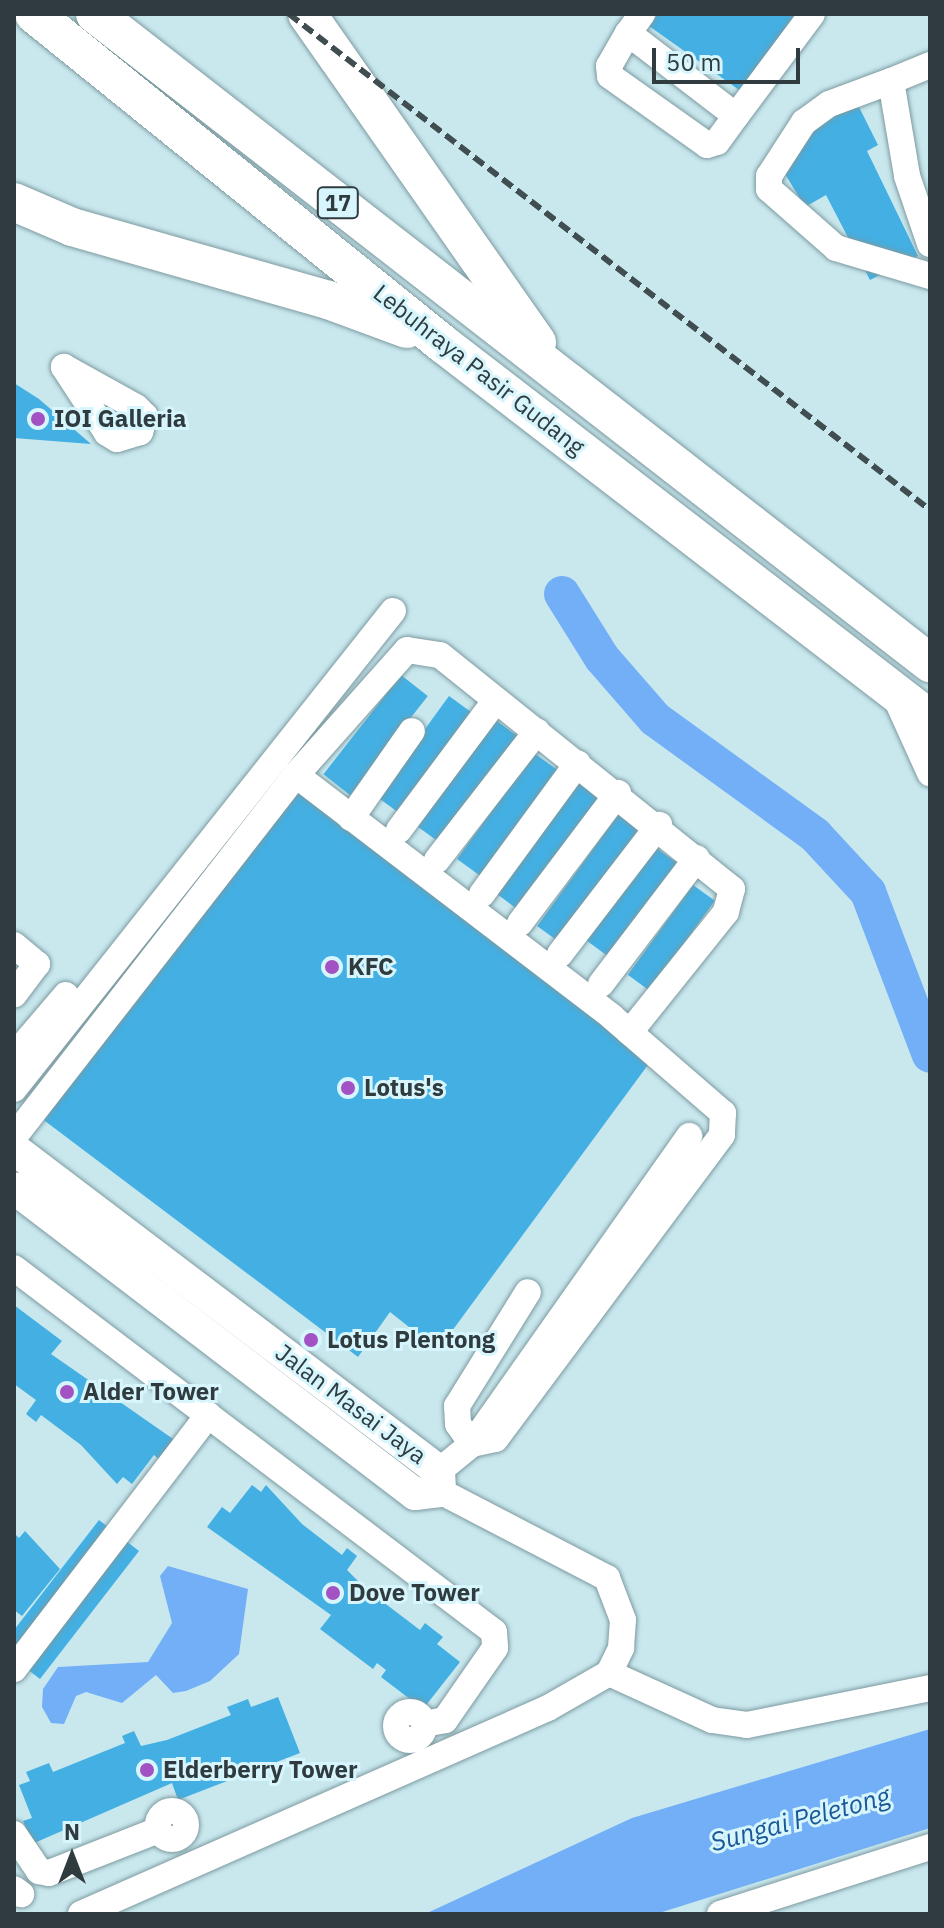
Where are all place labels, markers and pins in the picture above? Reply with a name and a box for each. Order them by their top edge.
place label: IOI Galleria [54,405,187,433]
marker: IOI Galleria [29,410,47,428]
place label: KFC [348,953,394,981]
marker: KFC [323,958,341,976]
place label: Lotus's [364,1074,444,1102]
marker: Lotus's [339,1079,357,1097]
place label: Lotus Plentong [327,1326,495,1354]
marker: Lotus Plentong [302,1331,320,1349]
place label: Alder Tower [83,1378,219,1406]
marker: Alder Tower [58,1383,76,1401]
place label: Dove Tower [349,1579,480,1607]
marker: Dove Tower [324,1584,342,1602]
place label: Elderberry Tower [163,1756,358,1784]
marker: Elderberry Tower [138,1761,156,1779]

